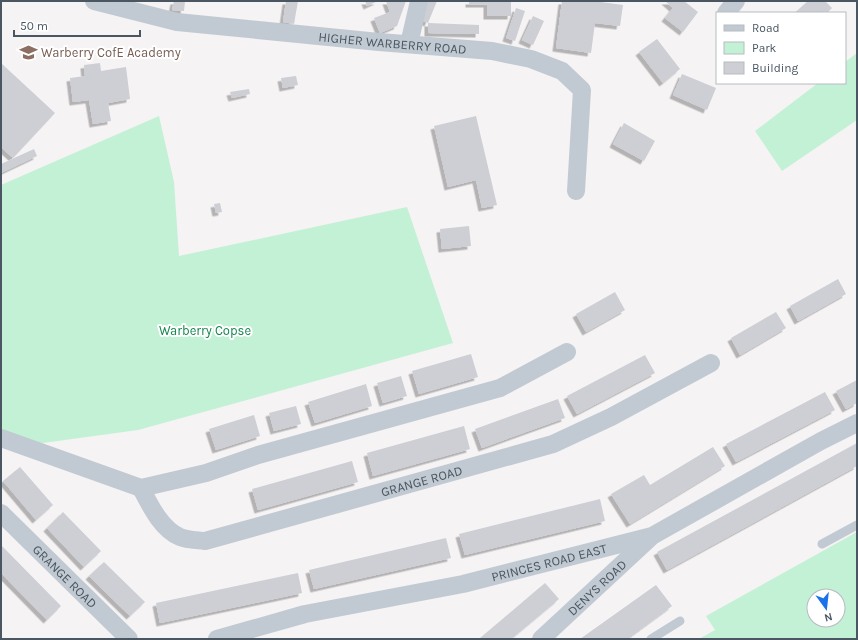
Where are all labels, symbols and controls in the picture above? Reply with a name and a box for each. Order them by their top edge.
scale bar [14,12,140,38]
legend [716,12,846,84]
text: 50 m [20,19,48,33]
text: Road [752,21,780,35]
street label: HIGHER WARBERRY ROAD [318,29,467,56]
text: Park [752,41,777,55]
school or university icon: Warberry CofE Academy [18,42,38,62]
place label: Warberry CofE Academy [41,45,181,60]
text: Building [752,61,799,75]
park label: Warberry Copse [159,323,251,338]
street label: GRANGE ROAD [379,462,464,499]
street label: PRINCES ROAD EAST [490,540,609,584]
street label: GRANGE ROAD [30,541,100,611]
street label: DENYS ROAD [564,556,629,618]
north arrow [806,588,846,628]
text: N [823,610,834,624]

